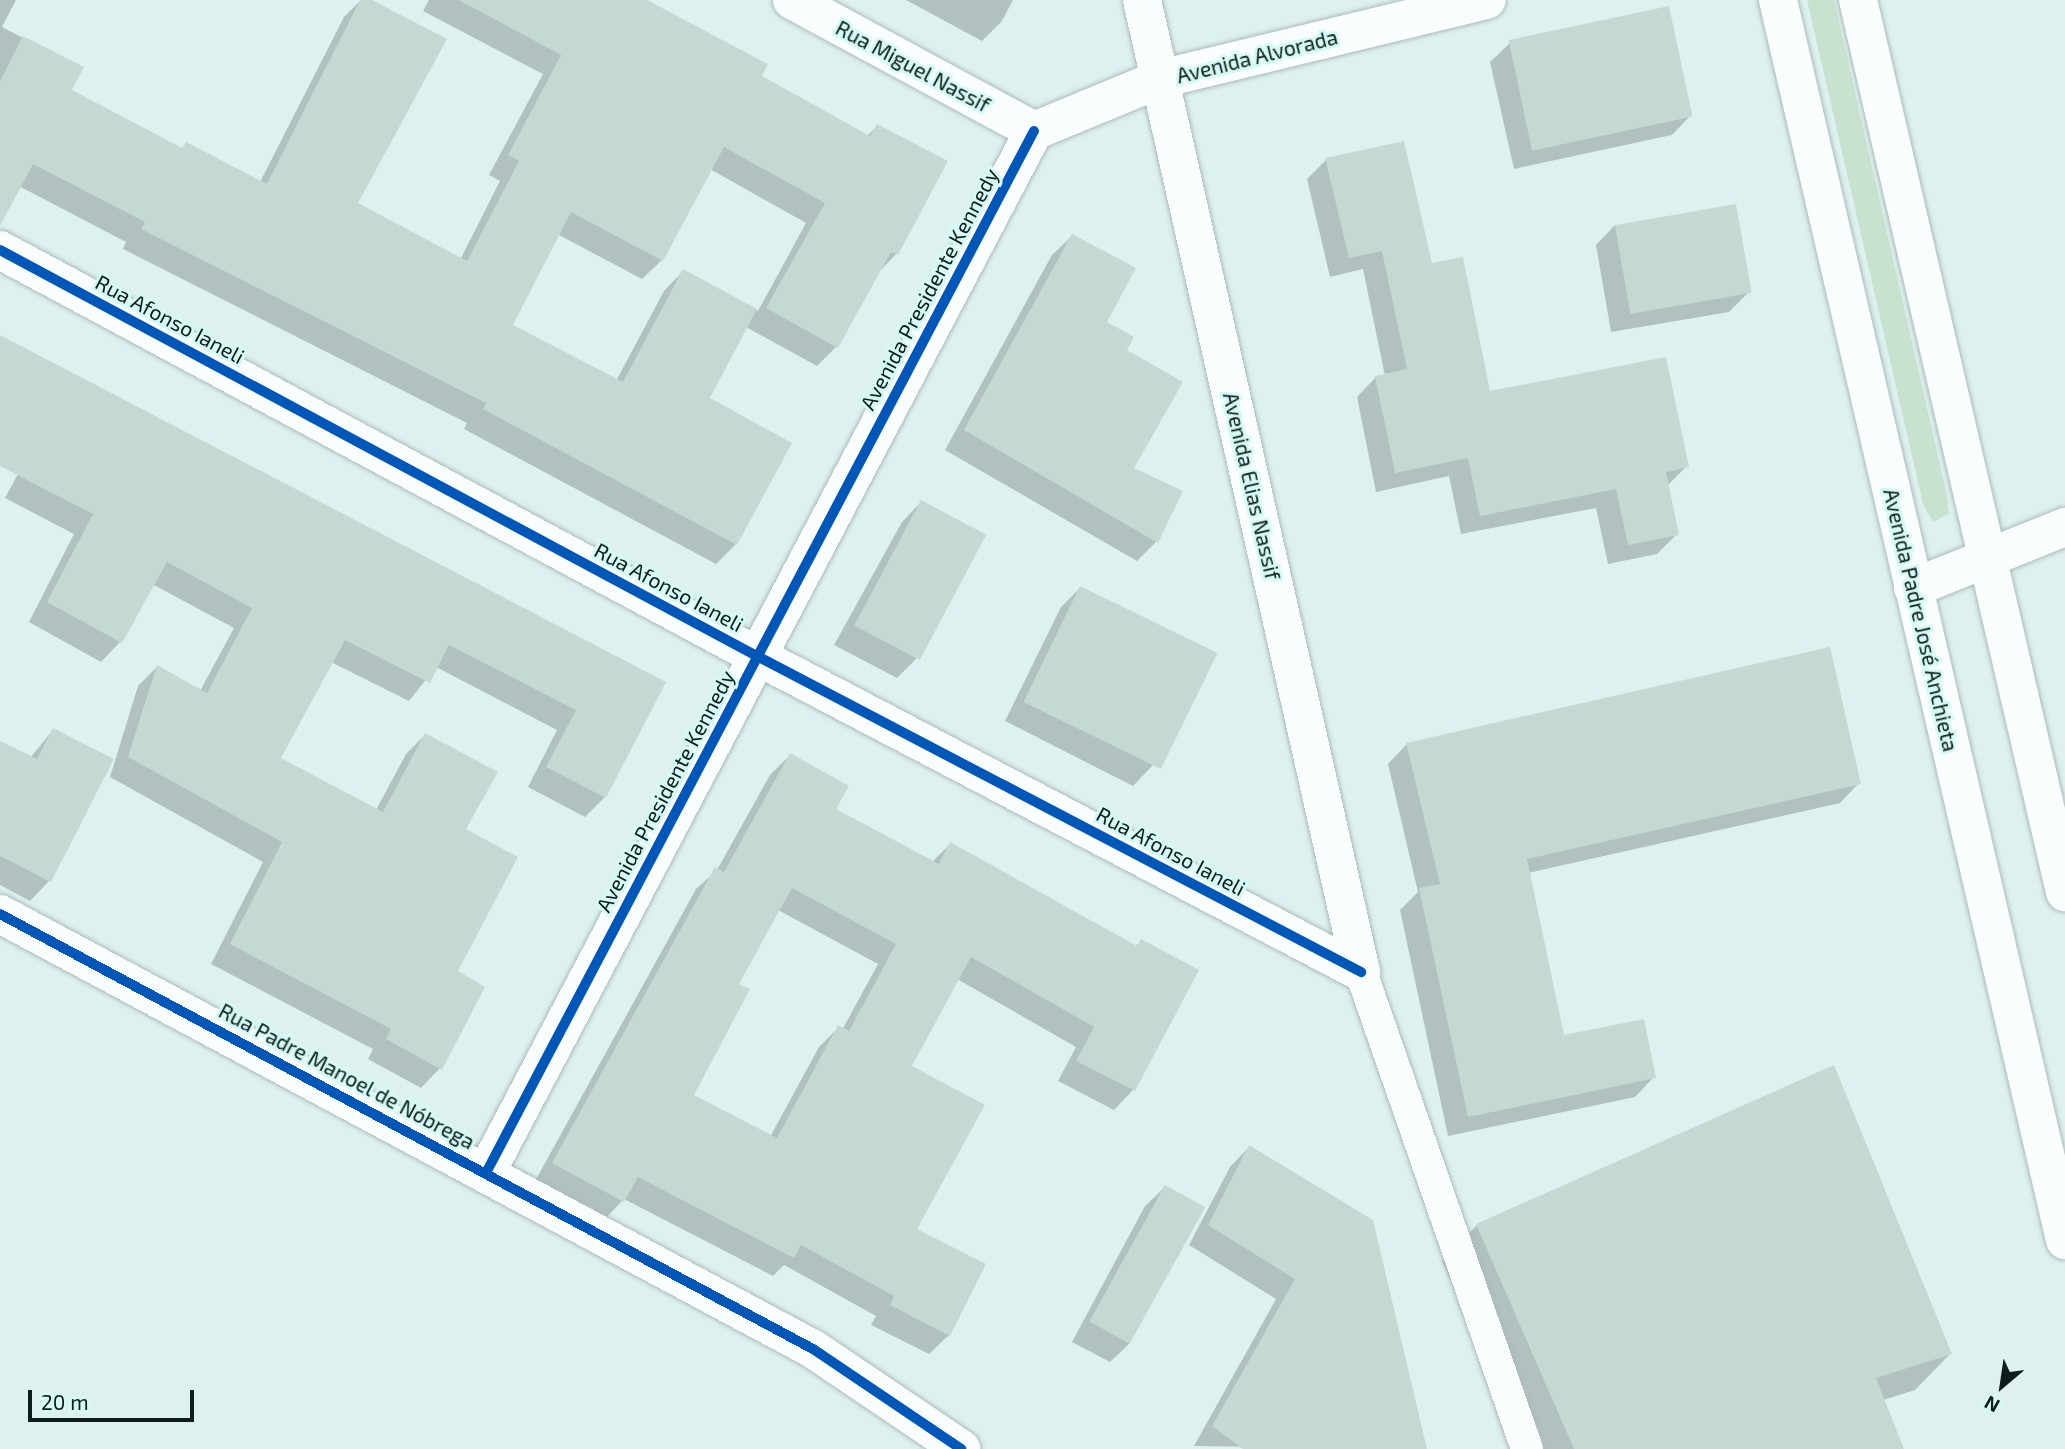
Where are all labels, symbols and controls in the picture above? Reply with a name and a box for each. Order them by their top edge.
street label: Rua Miguel Nassif [831,15,995,117]
street label: Avenida Alvorada [1173,24,1341,88]
street label: Avenida Presidente Kennedy [855,164,1003,414]
street label: Rua Afonso Ianeli [91,269,249,369]
street label: Avenida Elias Nassif [1218,390,1286,582]
street label: Avenida Padre José Anchieta [1878,486,1964,754]
street label: Rua Afonso Ianeli [590,537,748,637]
street label: Avenida Presidente Kennedy [591,666,739,916]
street label: Rua Afonso Ianeli [1092,801,1250,901]
street label: Rua Padre Manoel de Nóbrega [215,998,479,1154]
north arrow [1967,1351,2037,1421]
scale bar [32,1376,198,1420]
text: 20 m [41,1389,89,1414]
text: N [1980,1391,2003,1418]

